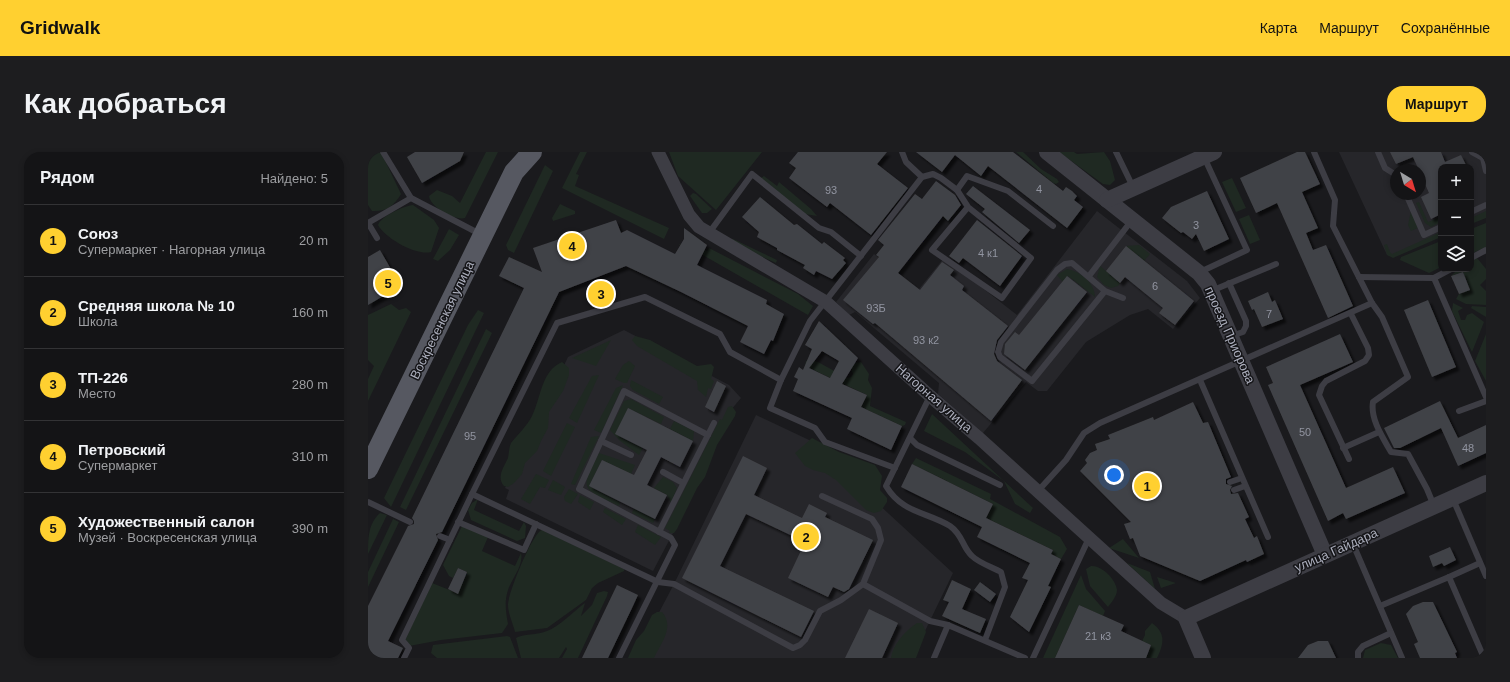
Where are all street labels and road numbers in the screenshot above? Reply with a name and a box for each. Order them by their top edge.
street label: Воскресенская улица [407,258,477,382]
street label: проезд Приорова [1202,284,1258,387]
street label: Нагорная улица [893,361,976,436]
street label: улица Гайдара [1292,525,1381,575]

